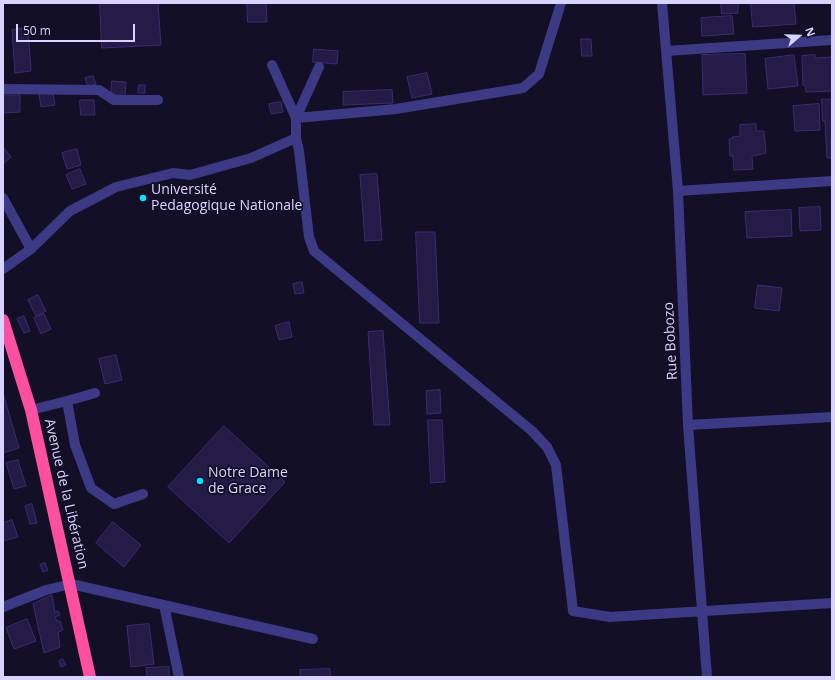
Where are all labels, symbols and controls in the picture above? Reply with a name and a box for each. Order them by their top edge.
scale bar [18,16,137,42]
north arrow [779,16,819,56]
text: 50 m [23,22,51,39]
text: N [802,25,819,38]
place label: Université Pedagogique Nationale [151,182,302,214]
marker: Université Pedagogique Nationale [138,193,148,203]
street label: Rue Bobozo [661,302,681,380]
street label: Avenue de la Libération [41,417,91,571]
place label: Notre Dame de Grace [208,465,288,498]
marker: Notre Dame de Grace [195,476,205,486]

